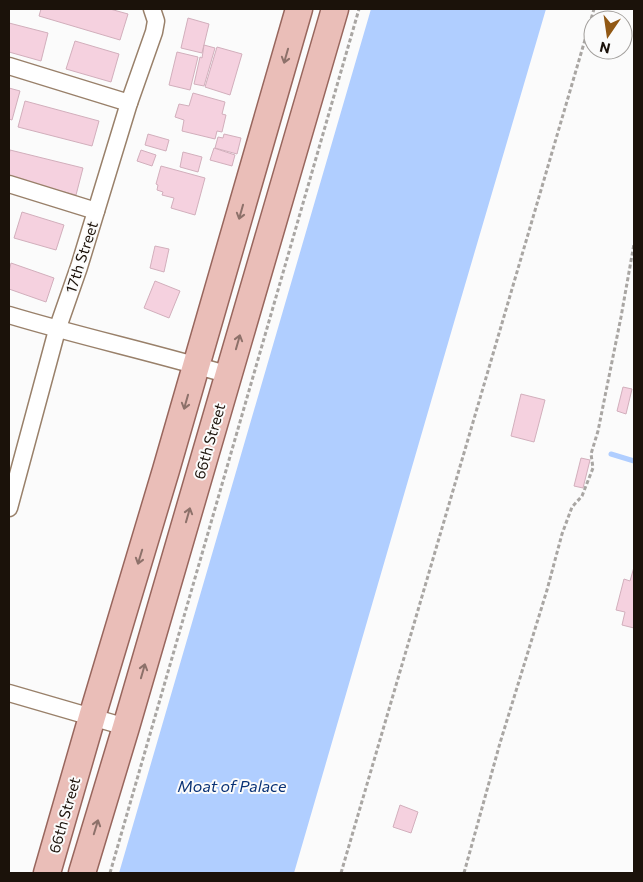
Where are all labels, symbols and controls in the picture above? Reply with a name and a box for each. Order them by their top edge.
north arrow [583,10,633,60]
text: N [598,39,612,58]
one-way arrow [280,47,290,63]
one-way arrow [235,203,245,219]
street label: 17th Street [61,219,101,295]
one-way arrow [234,334,244,350]
one-way arrow [181,393,190,409]
street label: 66th Street [190,401,228,481]
one-way arrow [184,507,193,523]
one-way arrow [134,549,144,565]
one-way arrow [138,663,148,679]
street label: 66th Street [45,775,83,855]
water label: Moat of Palace [178,776,287,795]
one-way arrow [92,819,102,835]

